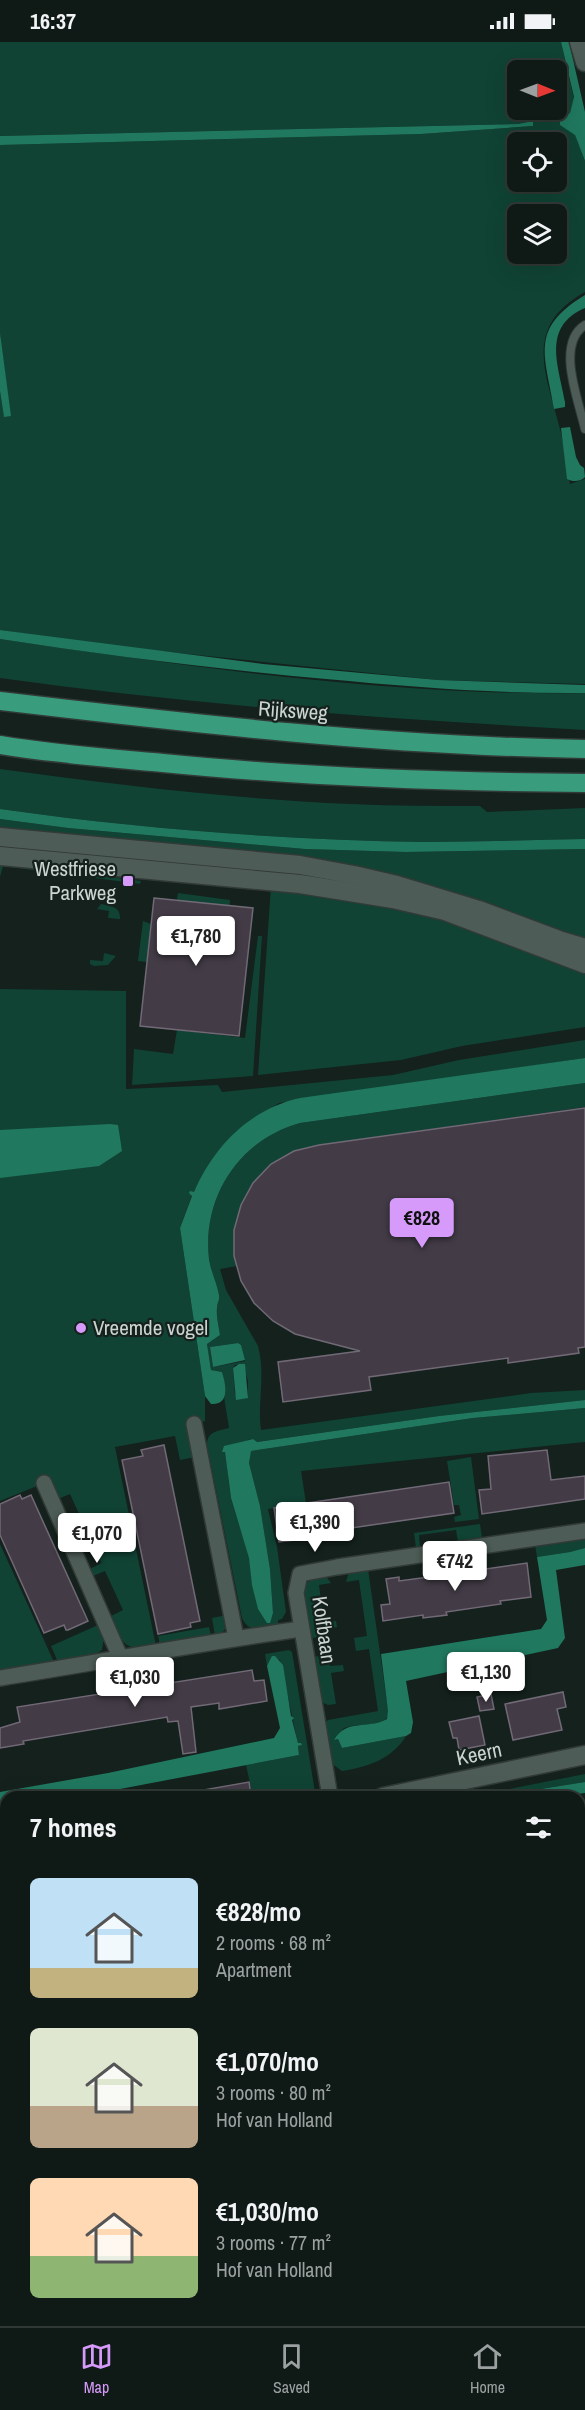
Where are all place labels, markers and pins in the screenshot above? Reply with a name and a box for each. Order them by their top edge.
place label: Westfriese Parkweg [34,854,116,907]
marker: Westfriese Parkweg [121,874,135,888]
pin: €1,780 [147,916,245,967]
pin: €828 [386,1198,458,1249]
place label: Vreemde vogel [93,1313,208,1342]
marker: Vreemde vogel [74,1321,88,1335]
pin: €1,390 [266,1502,364,1553]
pin: €1,070 [48,1513,146,1564]
pin: €742 [419,1541,491,1592]
pin: €1,130 [437,1652,535,1703]
pin: €1,030 [86,1657,184,1708]

